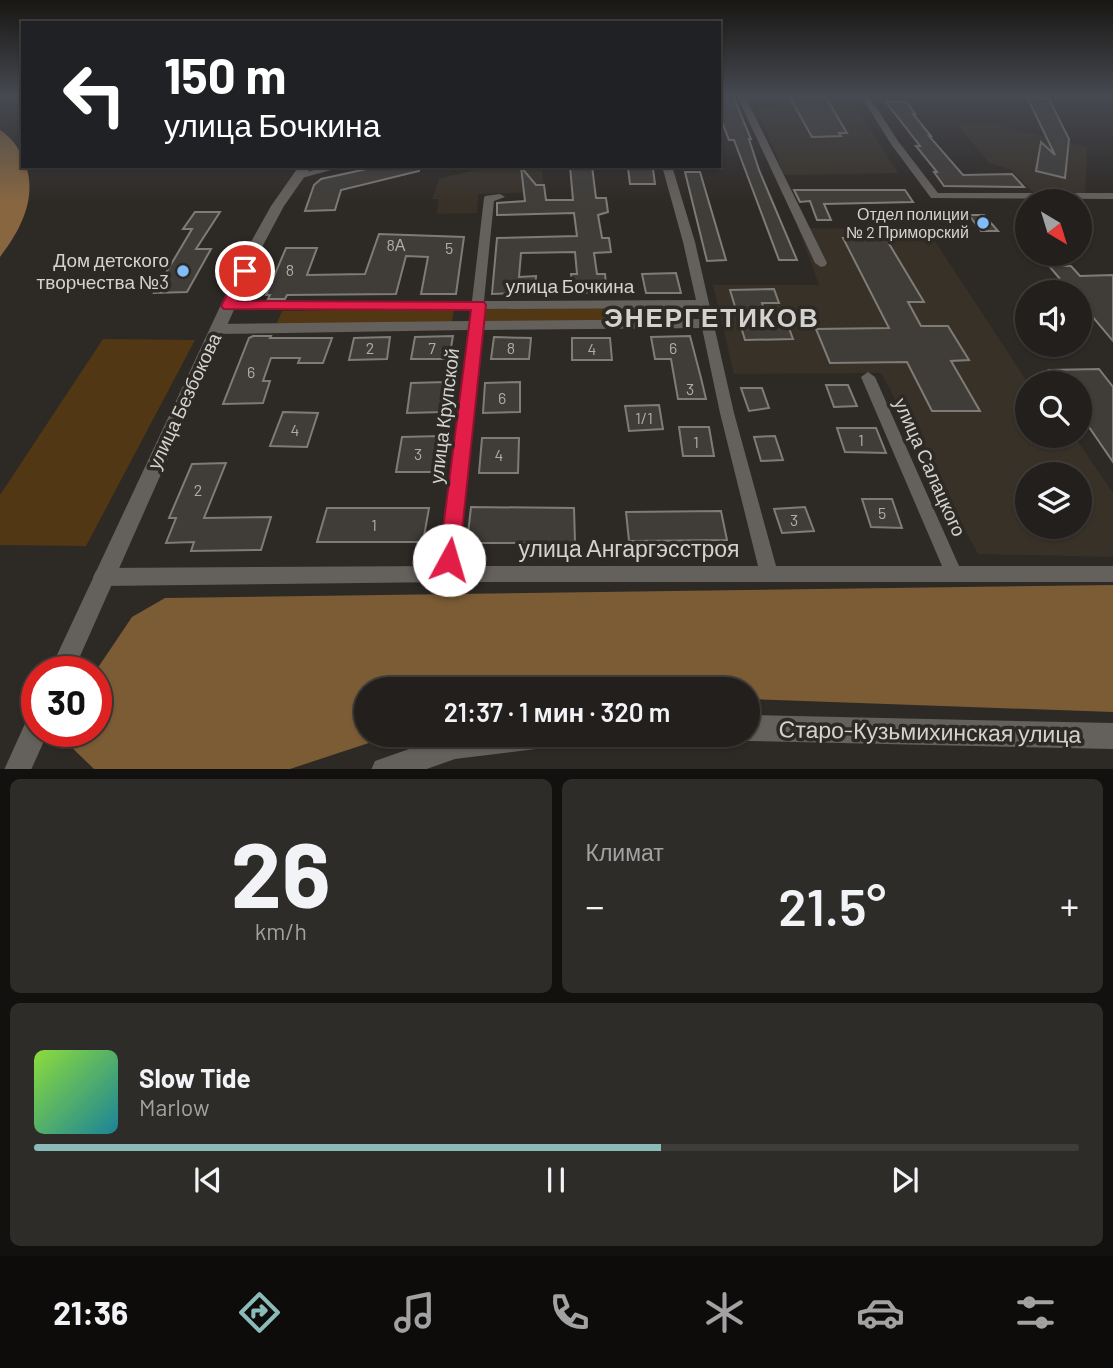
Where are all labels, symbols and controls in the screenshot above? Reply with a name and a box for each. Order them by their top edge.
text: 150 m [164,45,286,104]
icon: left [49,49,140,140]
text: улица Бочкина [164,105,380,143]
north arrow [1015,189,1092,266]
map controls [1015,189,1092,539]
place label: Отдел полиции № 2 Приморский [846,204,969,241]
marker: Отдел полиции № 2 Приморский [975,215,991,231]
house number: 8А [386,235,406,254]
house number: 5 [445,238,453,257]
pin [215,241,275,301]
place label: Дом детского творчества №3 [37,248,169,293]
icon: arrive [226,252,264,290]
house number: 8 [286,260,294,279]
marker: Дом детского творчества №3 [175,263,191,279]
street label: улица Бочкина [506,274,635,297]
button: sound [1015,280,1092,357]
district label: ЭНЕРГЕТИКОВ [604,301,820,332]
street label: улица Безбокова [142,328,225,473]
house number: 2 [366,338,374,357]
house number: 7 [428,338,436,357]
house number: 8 [507,338,515,357]
house number: 6 [669,338,677,357]
house number: 4 [588,339,596,358]
street label: улица Крупской [424,347,463,485]
house number: 6 [247,362,255,381]
button: search [1015,371,1092,448]
house number: 3 [686,379,694,398]
house number: 6 [498,388,506,407]
street label: улица Салацкого [890,394,971,540]
house number: 1/1 [635,408,653,427]
house number: 4 [291,420,299,439]
house number: 1 [858,430,864,449]
house number: 1 [693,432,699,451]
house number: 3 [414,444,422,463]
house number: 4 [495,445,503,464]
button: layers [1015,462,1092,539]
house number: 2 [194,480,202,499]
house number: 5 [878,503,886,522]
house number: 3 [790,510,798,529]
house number: 1 [371,515,377,534]
position arrow [412,523,486,597]
street label: улица Ангаргэсстроя [518,534,740,562]
speed limit sign: 30 [21,656,112,747]
text: 21:37 · 1 мин · 320 m [444,696,670,727]
street label: Старо-Кузьмихинская улица [778,714,1082,748]
text: 26 [231,817,331,926]
text: Климат [586,838,664,866]
text: 21.5° [778,874,886,936]
text: − [586,882,605,928]
text: + [1060,882,1079,928]
text: km/h [255,917,307,945]
text: Slow Tide [139,1062,251,1093]
text: Marlow [139,1093,210,1121]
icon: previous [189,1161,227,1199]
icon: pause [537,1161,575,1199]
icon: next [886,1161,924,1199]
icon: directions [235,1288,284,1337]
icon: music [390,1288,439,1337]
icon: phone [545,1288,594,1337]
icon: climate [700,1288,749,1337]
icon: car [856,1288,905,1337]
icon: filters [1011,1288,1060,1337]
text: 21:36 [53,1293,128,1331]

